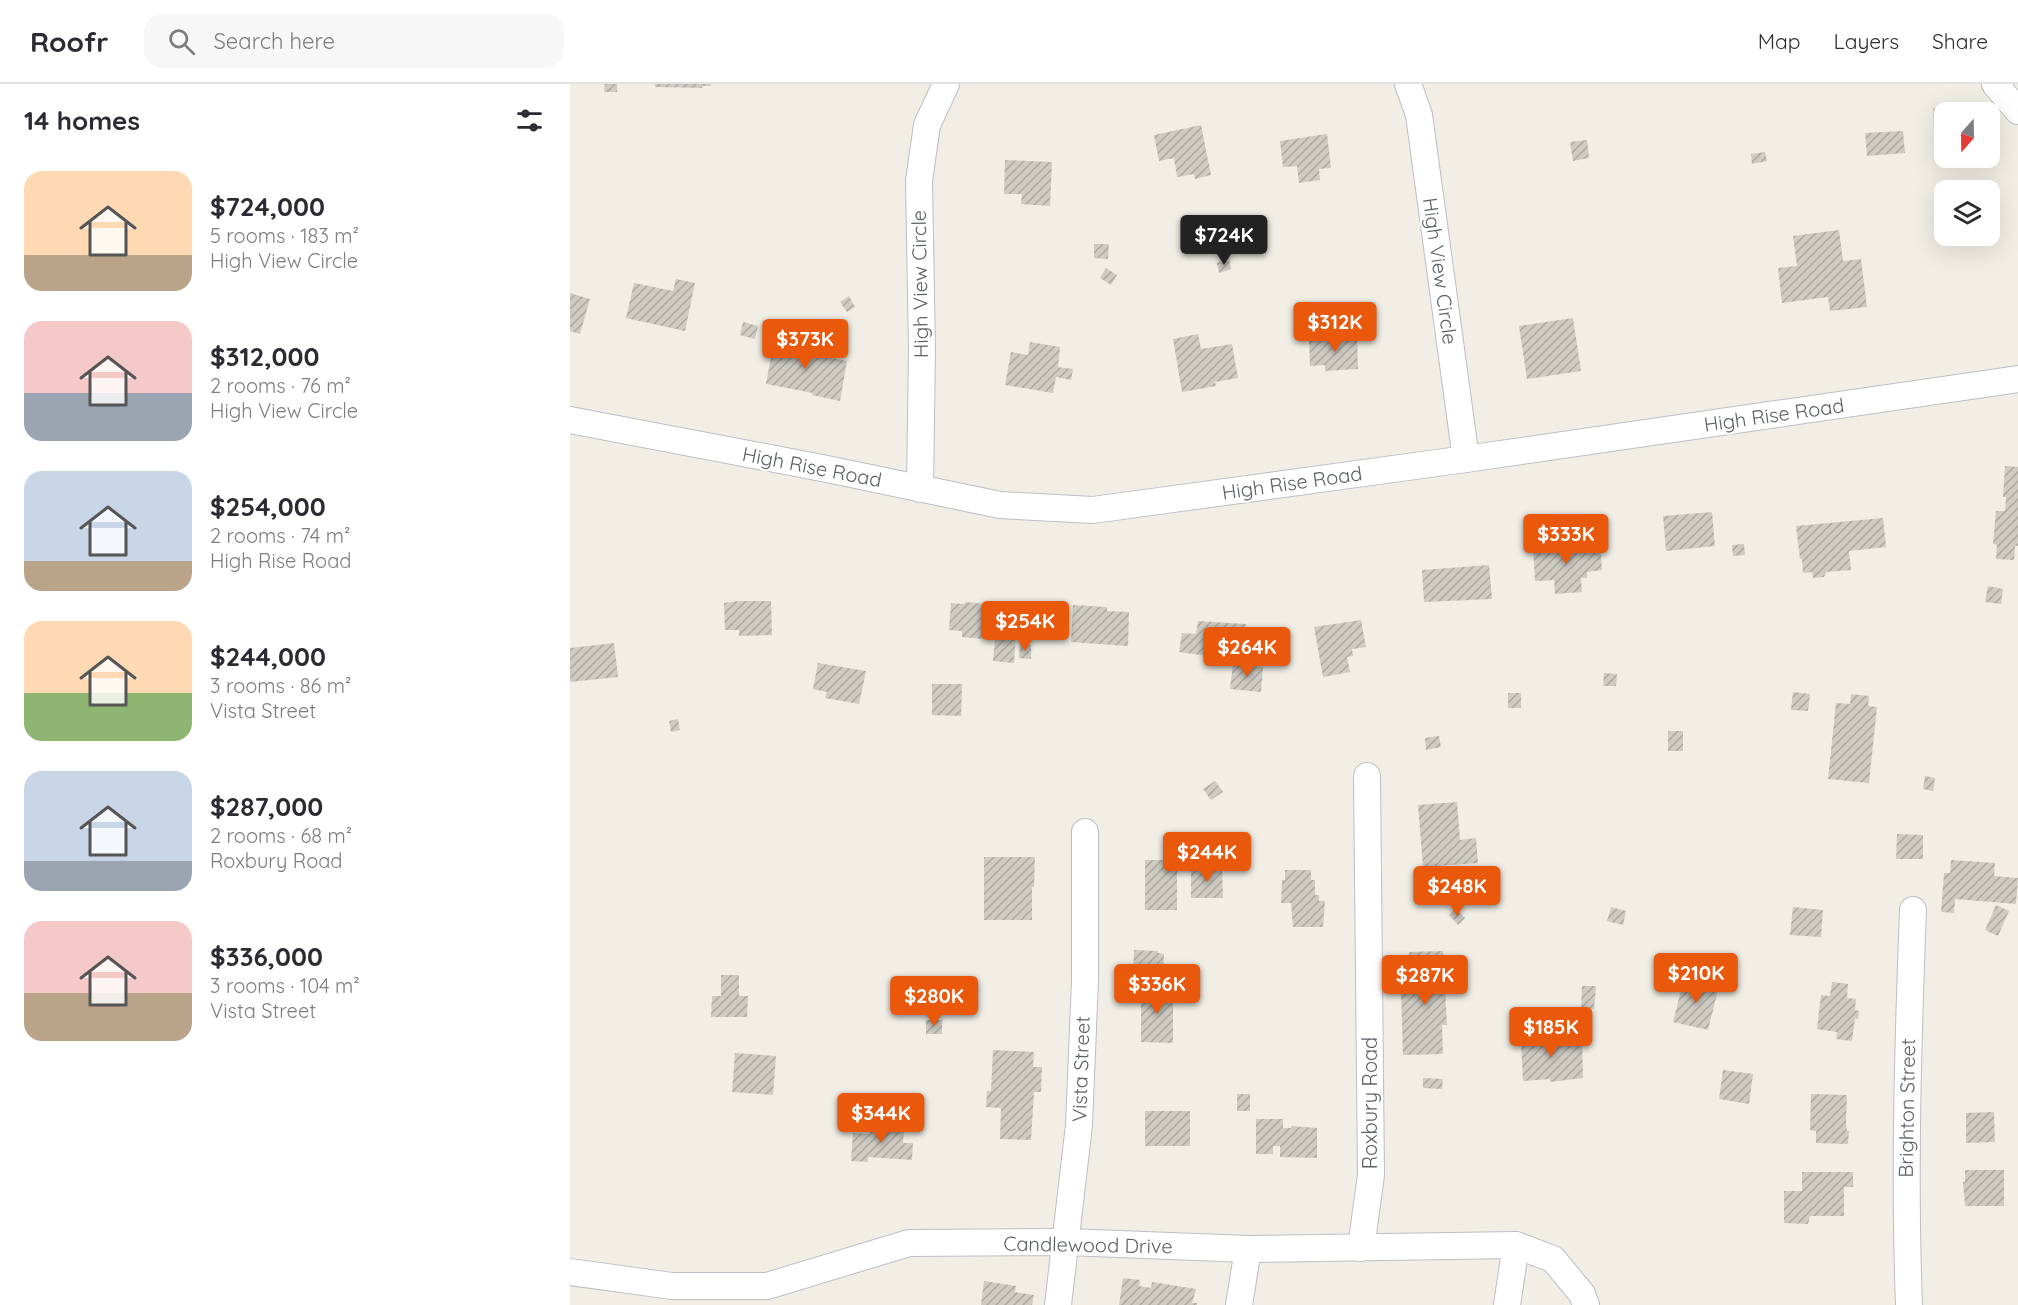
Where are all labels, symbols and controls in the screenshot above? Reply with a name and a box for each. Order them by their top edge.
search box [144,14,564,68]
text: Roofr [30,24,108,59]
icon: search [165,25,198,58]
text: Search here [213,27,335,55]
text: Map [1758,28,1801,54]
text: Layers [1834,28,1899,54]
text: Share [1932,28,1988,54]
north arrow [1934,102,2000,168]
map controls [1934,102,2000,246]
text: 14 homes [24,104,140,137]
icon: filters [513,104,546,137]
button: layers [1934,180,2000,246]
text: $724,000 [210,190,325,223]
icon: home [72,195,144,267]
street label: High View Circle [1418,196,1463,346]
street label: High View Circle [906,210,933,358]
pin: $724K [1182,215,1266,266]
text: $724K [1194,222,1254,247]
text: 5 rooms · 183 m² [210,223,359,248]
text: High View Circle [210,248,358,273]
pin: $312K [1293,302,1377,353]
text: $312K [1308,309,1362,334]
pin: $373K [763,319,847,370]
text: $373K [776,326,834,351]
text: $312,000 [210,340,319,373]
icon: home [72,345,144,417]
text: 2 rooms · 76 m² [210,373,351,398]
street label: High Rise Road [1702,392,1846,437]
text: High View Circle [210,398,358,423]
street label: High Rise Road [740,441,884,492]
street label: High Rise Road [1220,460,1364,505]
text: $254,000 [210,490,326,523]
icon: home [72,495,144,567]
pin: $333K [1524,514,1608,565]
text: $333K [1537,521,1595,546]
text: 2 rooms · 74 m² [210,523,350,548]
text: High Rise Road [210,548,351,573]
pin: $254K [983,601,1067,652]
text: $254K [995,608,1055,633]
pin: $264K [1205,627,1289,678]
text: $264K [1217,634,1277,659]
text: $244,000 [210,640,326,673]
icon: home [72,645,144,717]
text: 3 rooms · 86 m² [210,673,351,698]
text: Vista Street [210,698,316,723]
text: $287,000 [210,790,323,823]
icon: home [72,795,144,867]
text: 2 rooms · 68 m² [210,823,352,848]
pin: $244K [1165,832,1249,883]
text: $244K [1177,839,1237,864]
text: Roxbury Road [210,848,342,873]
pin: $248K [1415,866,1499,917]
text: $248K [1427,873,1487,898]
text: $336,000 [210,940,323,973]
icon: home [72,945,144,1017]
pin: $210K [1654,953,1738,1004]
pin: $287K [1383,955,1467,1006]
text: $210K [1668,960,1724,985]
text: $287K [1396,962,1454,987]
pin: $336K [1115,964,1199,1015]
text: $336K [1128,971,1186,996]
text: 3 rooms · 104 m² [210,973,360,998]
pin: $280K [892,976,976,1027]
text: $280K [904,983,964,1008]
text: Vista Street [210,998,316,1023]
pin: $185K [1509,1007,1593,1058]
text: $185K [1523,1014,1579,1039]
street label: Vista Street [1066,1015,1095,1122]
street label: Roxbury Road [1357,1037,1382,1169]
street label: Brighton Street [1893,1038,1920,1178]
pin: $344K [839,1093,923,1144]
text: $344K [851,1100,911,1125]
street label: Candlewood Drive [1003,1231,1173,1258]

